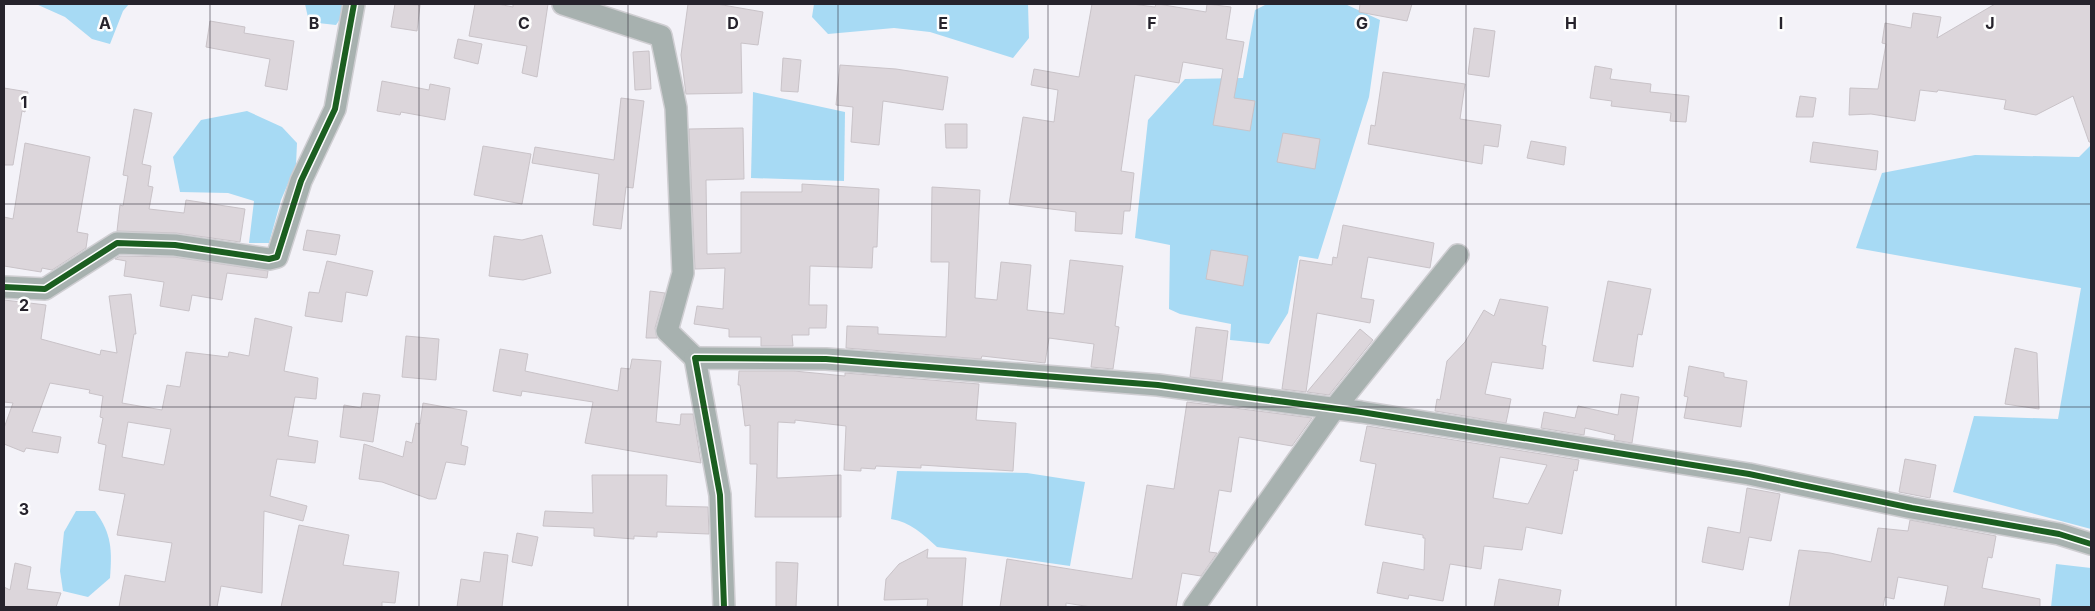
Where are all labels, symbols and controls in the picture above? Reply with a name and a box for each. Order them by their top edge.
text: A [99,13,111,33]
text: B [309,13,319,33]
text: C [518,13,530,33]
text: D [727,13,739,33]
text: E [938,13,948,33]
text: F [1147,13,1157,33]
text: G [1356,13,1368,33]
text: H [1565,13,1577,33]
text: I [1779,13,1783,33]
text: J [1985,13,1995,33]
text: 1 [21,92,27,112]
text: 2 [19,295,29,315]
text: 3 [19,499,29,519]

